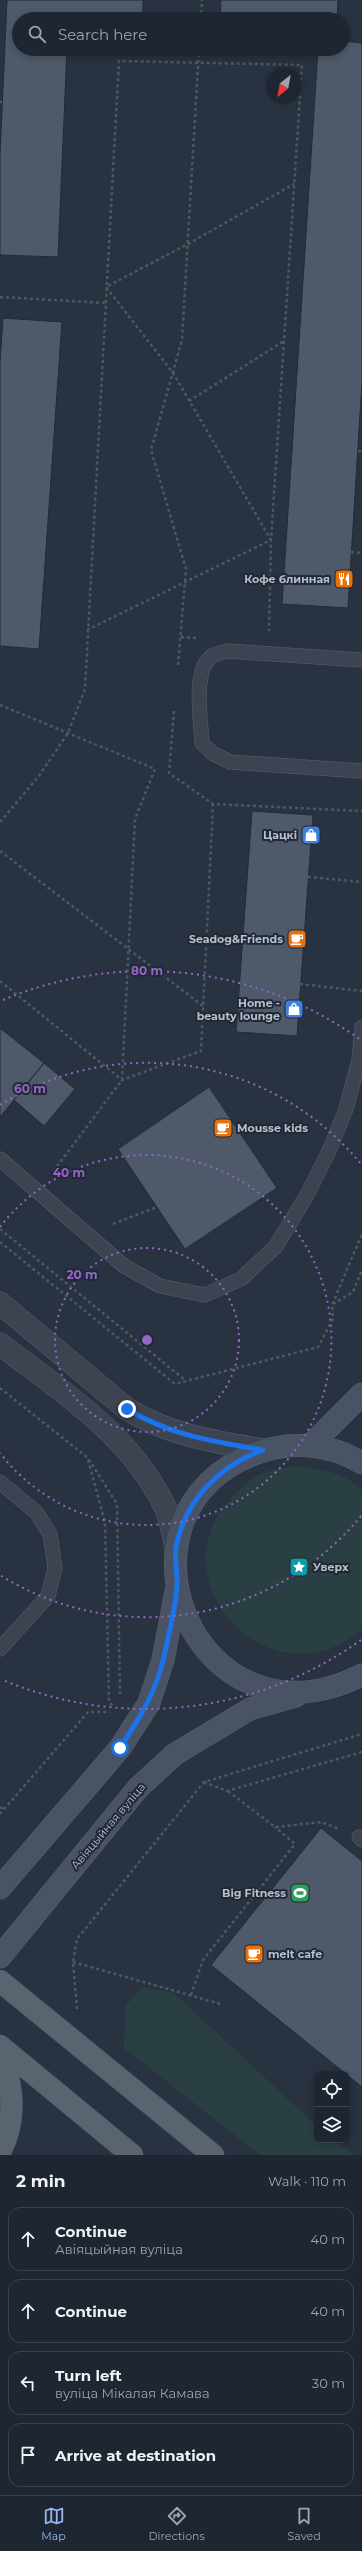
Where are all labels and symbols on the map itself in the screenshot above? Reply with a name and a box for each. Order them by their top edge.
north arrow [266,68,302,104]
restaurant icon: Кофе блинная [333,568,355,590]
place label: Кофе блинная [244,572,330,586]
shop icon: Цацкi [300,824,322,846]
place label: Цацкi [263,828,297,842]
cafe icon: Seadog&Friends [286,928,308,950]
place label: Seadog&Friends [189,932,283,946]
text: 80 m [131,963,163,978]
place label: Home - beauty lounge [197,996,280,1023]
shop icon: Home - beauty lounge [283,998,305,1020]
text: 60 m [14,1081,46,1096]
cafe icon: Mousse kids [212,1117,234,1139]
place label: Mousse kids [237,1121,308,1135]
text: 40 m [53,1165,85,1180]
text: 20 m [66,1267,98,1282]
centre of rings [140,1333,154,1347]
route end [118,1400,136,1418]
place icon: Уверх [288,1556,310,1578]
place label: Уверх [313,1560,349,1574]
route start [111,1739,129,1757]
street label: Авіяцыйная вуліца [68,1780,148,1872]
sports icon: Big Fitness [289,1882,311,1904]
place label: Big Fitness [222,1886,286,1900]
cafe icon: melt cafe [243,1943,265,1965]
place label: melt cafe [268,1947,322,1961]

